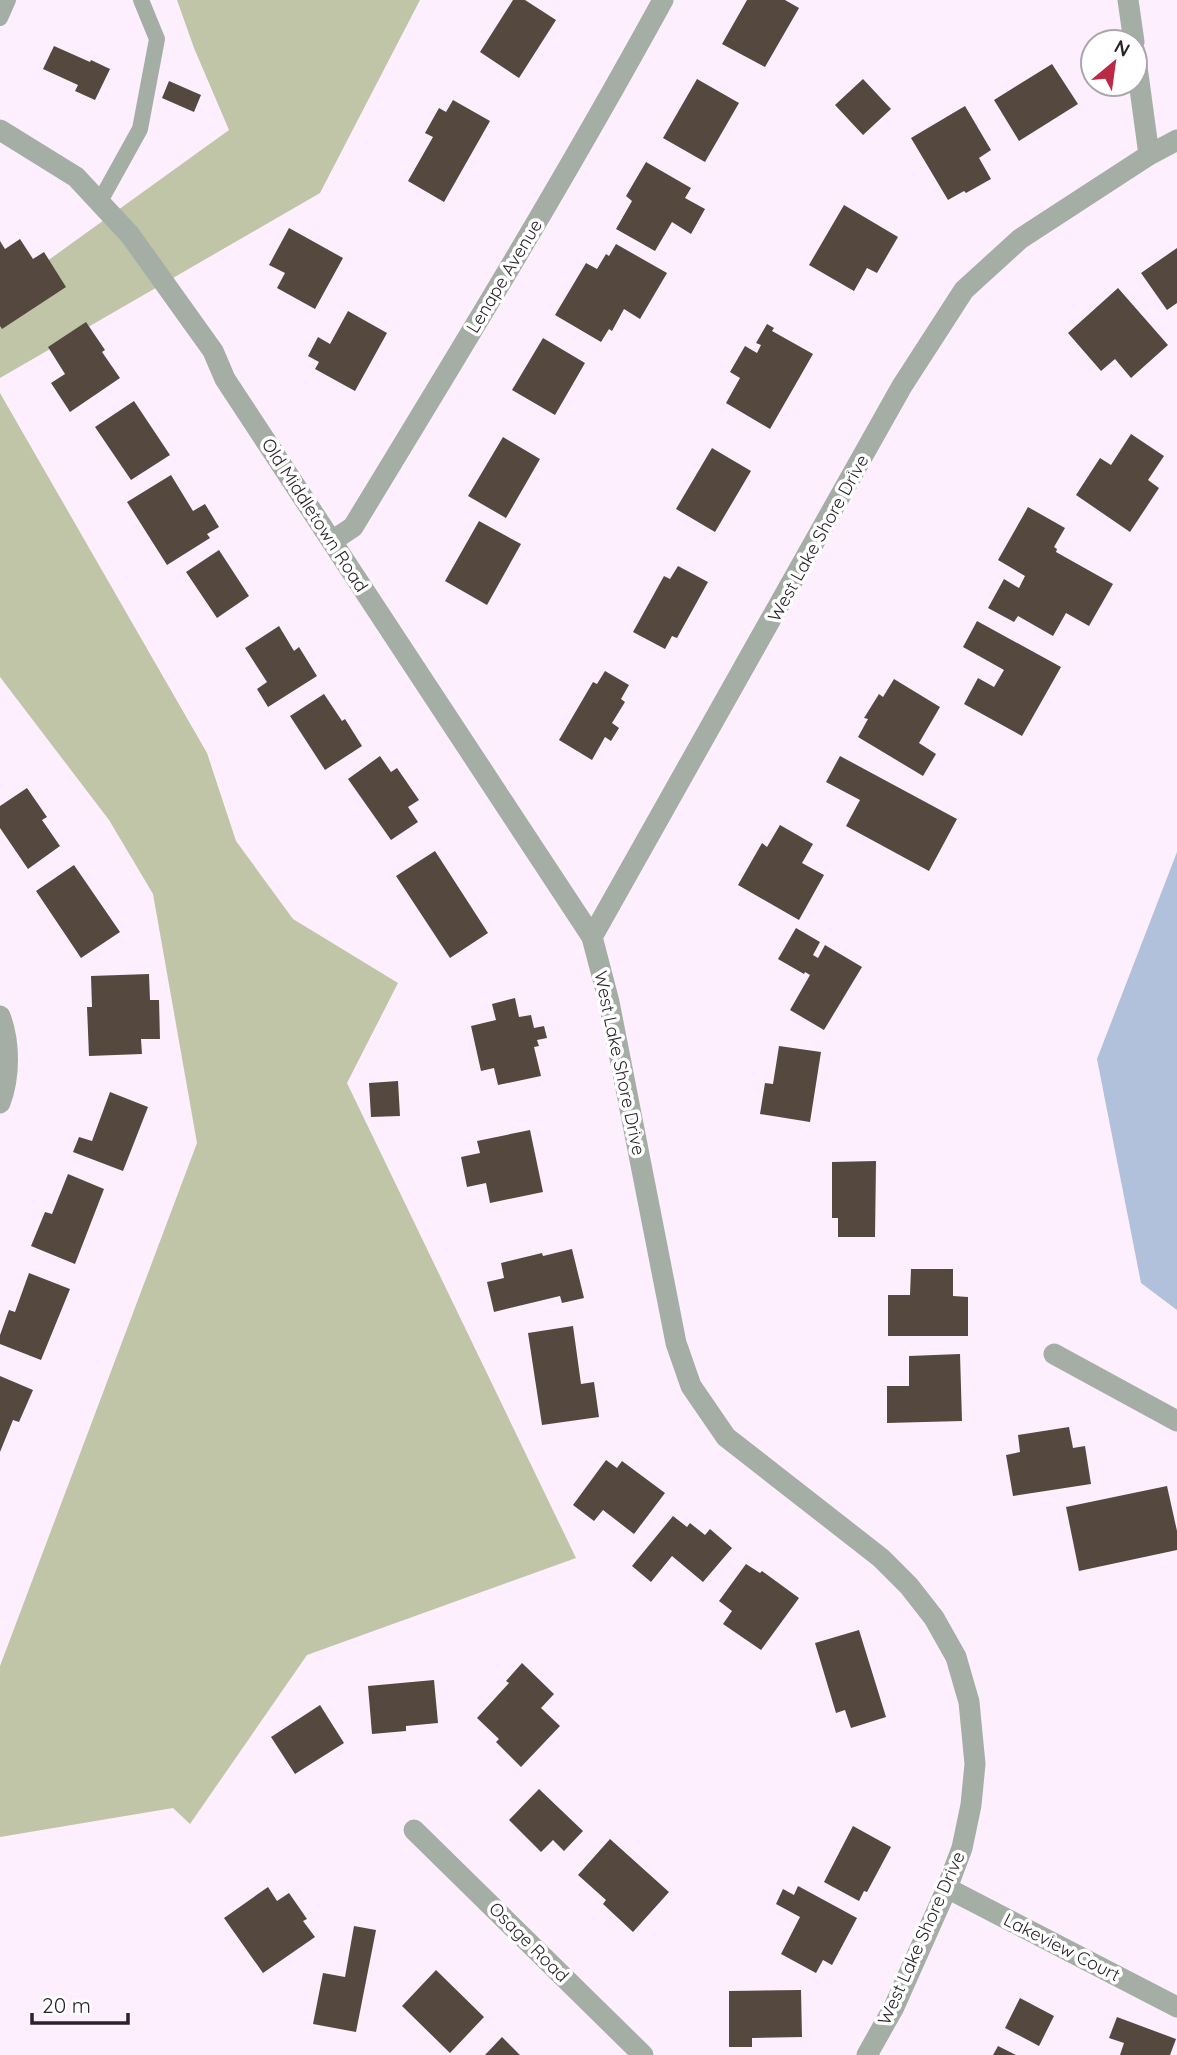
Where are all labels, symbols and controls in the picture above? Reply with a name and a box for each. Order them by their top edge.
north arrow [1079,28,1149,98]
text: N [1110,34,1134,62]
street label: Lenape Avenue [461,215,547,337]
street label: Old Middletown Road [257,434,373,596]
street label: West Lake Shore Drive [762,450,874,626]
street label: West Lake Shore Drive [589,969,651,1157]
street label: West Lake Shore Drive [872,1848,970,2028]
street label: Osage Road [484,1897,574,1987]
street label: Lakeview Court [1000,1908,1124,1986]
scale bar [32,1982,128,2026]
text: 20 m [42,1992,91,2018]

